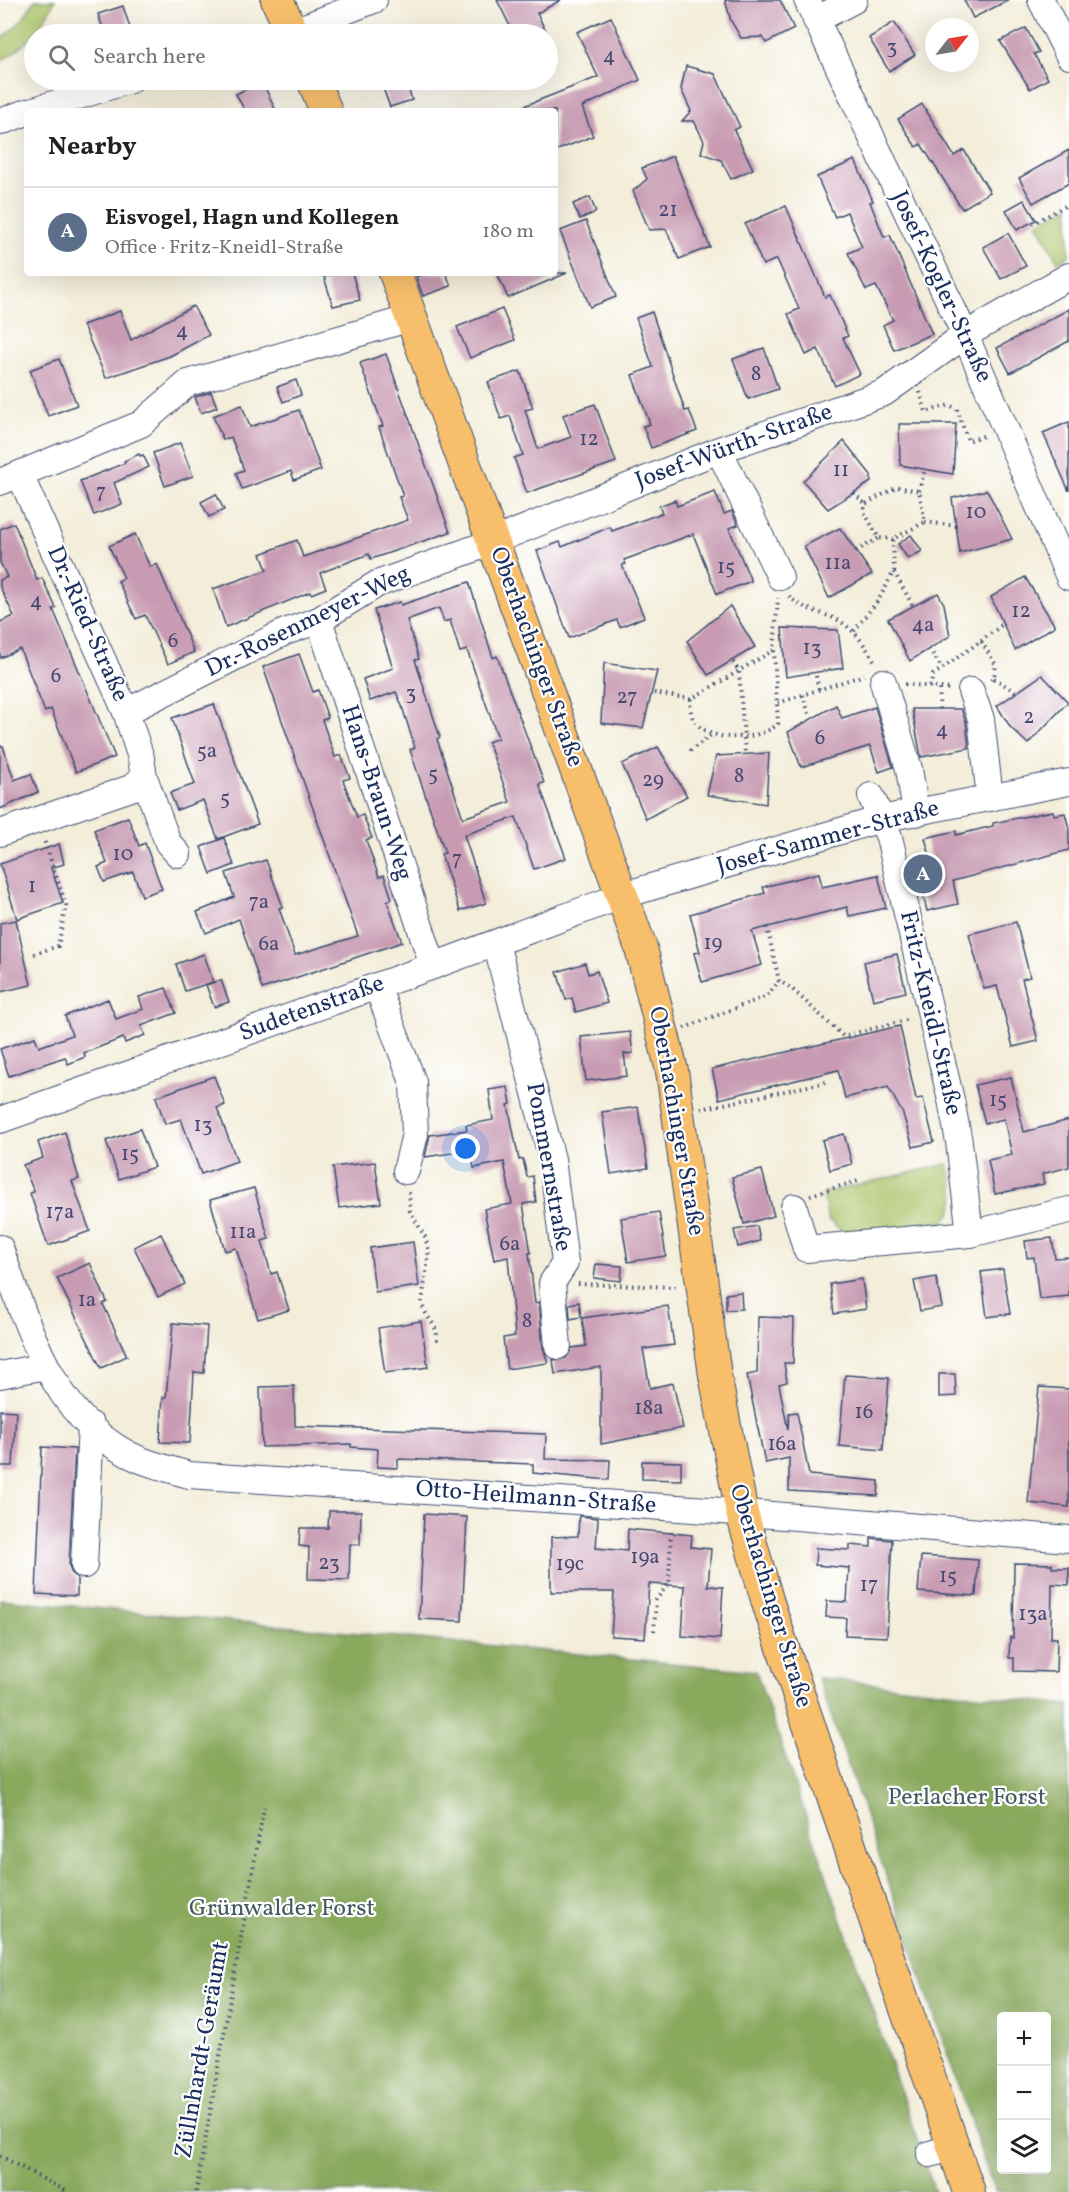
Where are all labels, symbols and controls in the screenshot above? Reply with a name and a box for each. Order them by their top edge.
north arrow [925,18,979,72]
search box [24,24,558,90]
house number: 3 [887,33,897,62]
icon: search [45,41,78,74]
text: Search here [93,42,206,73]
house number: 4 [603,42,615,71]
text: Nearby [48,129,137,165]
street label: Josef-Kogler-Straße [882,185,1000,389]
house number: 21 [658,196,678,225]
text: Eisvogel, Hagn und Kollegen [105,203,399,234]
text: A [60,218,75,246]
text: 180 m [482,218,534,246]
text: Office · Fritz-Kneidl-Straße [105,234,343,262]
house number: 4 [176,317,188,346]
house number: 8 [751,360,761,389]
street label: Josef-Würth-Straße [631,395,837,499]
house number: 12 [579,425,599,454]
house number: 11 [833,456,849,485]
house number: 7 [96,478,106,507]
house number: 10 [966,498,986,527]
street label: Dr.-Ried-Straße [37,541,137,707]
street label: Oberhachinger Straße [480,542,592,772]
house number: 11a [825,549,851,578]
house number: 15 [717,553,735,582]
street label: Dr.-Rosenmeyer-Weg [200,557,416,687]
house number: 4 [30,587,42,616]
house number: 12 [1011,597,1031,626]
house number: 4a [912,611,935,640]
house number: 6 [168,627,178,656]
house number: 13 [803,634,821,663]
house number: 6 [51,662,61,691]
house number: 3 [406,679,416,708]
house number: 27 [617,683,637,712]
street label: Hans-Braun-Weg [332,701,420,885]
house number: 2 [1023,703,1035,732]
house number: 4 [936,716,948,745]
house number: 6 [815,724,825,753]
house number: 5a [197,737,217,766]
house number: 5 [428,760,438,789]
house number: 8 [734,762,744,791]
house number: 29 [642,766,664,795]
house number: 5 [220,784,230,813]
street label: Josef-Sammer-Straße [713,792,943,884]
house number: 10 [113,840,133,869]
house number: 7 [452,845,462,874]
pin: A [904,852,942,896]
house number: 1 [28,872,36,901]
house number: 7a [249,888,269,917]
street label: Fritz-Kneidl-Straße [890,907,970,1119]
house number: 19 [703,929,723,958]
house number: 6a [258,930,280,959]
street label: Sudetenstraße [235,967,389,1051]
street label: Oberhachinger Straße [639,1004,713,1238]
street label: Pommernstraße [516,1080,580,1254]
house number: 15 [989,1086,1007,1115]
house number: 13 [194,1111,212,1140]
your location [451,1134,480,1163]
house number: 15 [121,1140,139,1169]
house number: 17a [46,1198,74,1227]
house number: 11a [230,1218,256,1247]
house number: 6a [499,1230,521,1259]
house number: 1a [78,1286,96,1315]
house number: 8 [522,1307,532,1336]
house number: 18a [634,1394,664,1423]
house number: 16 [855,1398,873,1427]
house number: 16a [767,1430,797,1459]
street label: Otto-Heilmann-Straße [415,1473,657,1523]
street label: Oberhachinger Straße [720,1480,820,1712]
house number: 19a [630,1543,660,1572]
house number: 23 [318,1549,340,1578]
house number: 19c [556,1550,584,1579]
house number: 15 [939,1562,957,1591]
house number: 17 [860,1571,878,1600]
house number: 13a [1018,1600,1048,1629]
park label: Perlacher Forst [888,1781,1046,1815]
park label: Grünwalder Forst [189,1892,375,1926]
street label: Züllnhardt-Geräumt [167,1939,239,2161]
map controls [997,2012,1051,2174]
button: + [997,2012,1051,2066]
button: − [997,2066,1051,2120]
button: layers [997,2120,1051,2174]

